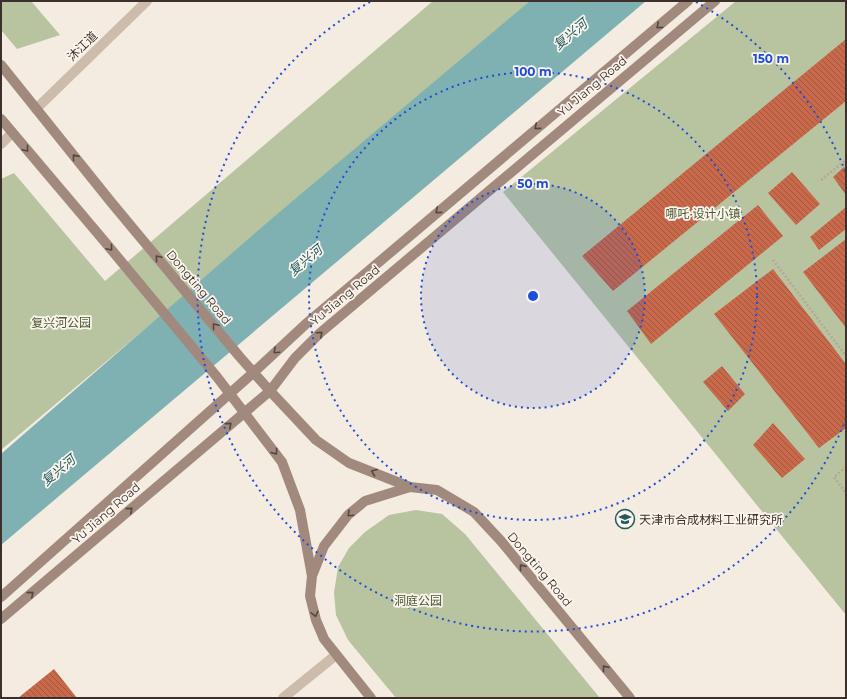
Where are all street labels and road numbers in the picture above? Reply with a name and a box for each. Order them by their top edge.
street label: 沐江道 [64,28,100,64]
street label: Yu Jiang Road [554,53,630,119]
street label: Dongting Road [163,247,235,327]
street label: Yu Jiang Road [307,262,383,328]
street label: Yu Jiang Road [69,479,143,547]
street label: Dongting Road [504,529,576,609]

